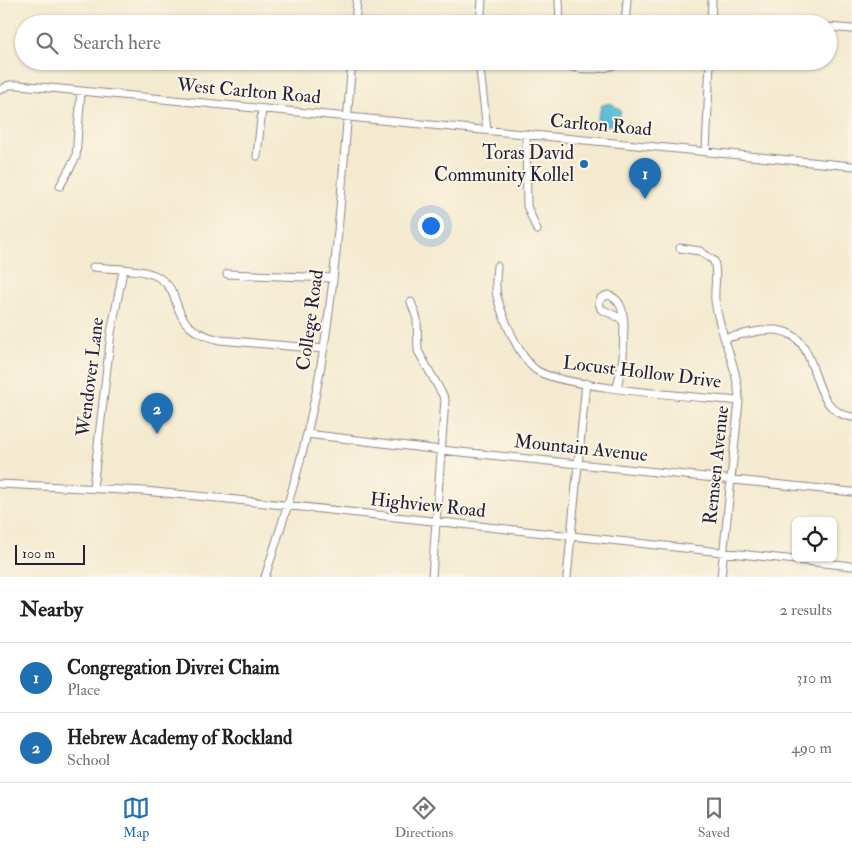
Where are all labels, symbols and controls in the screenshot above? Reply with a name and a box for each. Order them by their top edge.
search box [15,15,837,70]
icon: search [33,29,61,57]
text: Search here [73,31,161,55]
street label: West Carlton Road [175,73,323,109]
street label: Carlton Road [549,109,654,141]
place label: Toras David Community Kollel [434,141,575,187]
marker: Toras David Community Kollel [578,158,590,170]
pin: 1 [629,158,661,199]
your location [418,213,444,239]
street label: College Road [291,267,329,372]
street label: Wendover Lane [71,316,109,439]
street label: Locust Hollow Drive [561,350,723,394]
pin: 2 [141,393,173,434]
street label: Remsen Avenue [698,404,734,526]
street label: Mountain Avenue [513,429,649,467]
street label: Highview Road [369,487,488,523]
map controls [792,517,837,562]
button: locate [792,517,837,562]
scale bar [15,542,85,565]
text: 100 m [22,545,55,562]
text: Nearby [20,596,83,623]
text: 2 results [779,600,832,620]
text: Congregation Divrei Chaim [67,656,280,680]
text: 1 [33,668,39,688]
text: 310 m [796,668,832,688]
text: Place [67,680,100,700]
text: Hebrew Academy of Rockland [67,726,292,750]
text: 2 [32,738,40,758]
text: 490 m [791,738,832,758]
text: School [67,750,110,770]
tab: Map [122,794,150,841]
tab: Directions [395,794,453,841]
tab: Saved [698,794,730,841]

